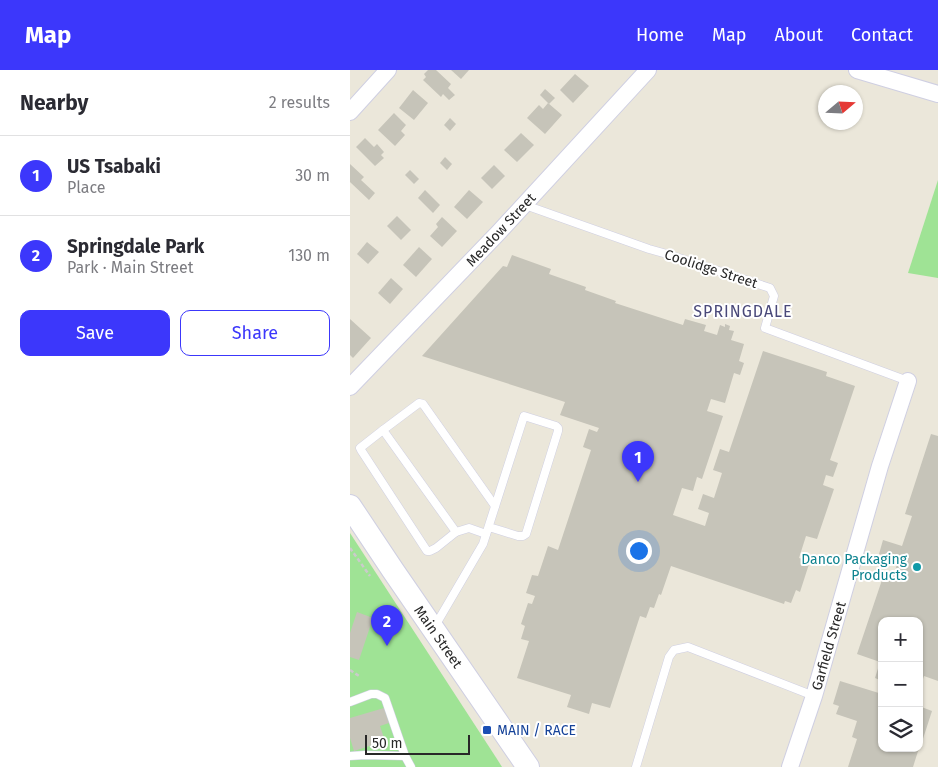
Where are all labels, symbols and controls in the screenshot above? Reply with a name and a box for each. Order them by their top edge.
text: Map [25,21,71,49]
text: Home [636,24,684,46]
text: Map [712,24,746,46]
text: About [774,24,823,46]
text: Contact [851,24,913,46]
north arrow [818,85,863,130]
text: Nearby [20,90,88,116]
text: 2 results [269,93,330,112]
text: US Tsabaki [67,155,161,178]
text: 1 [32,166,40,185]
text: 30 m [295,166,330,185]
text: Place [67,178,106,197]
street label: Meadow Street [463,189,540,270]
text: Springdale Park [67,235,204,258]
text: 2 [32,246,40,265]
text: 130 m [288,246,330,265]
street label: Coolidge Street [662,246,761,292]
text: Park · Main Street [67,258,194,277]
district label: SPRINGDALE [693,302,793,321]
button: Save [20,310,170,356]
button: Share [180,310,330,356]
pin: 1 [622,441,654,482]
your location [626,538,652,564]
place label: Danco Packaging Products [801,551,908,584]
marker: Danco Packaging Products [911,561,923,573]
street label: Garfield Street [808,599,850,692]
street label: Main Street [410,602,466,672]
pin: 2 [371,605,403,646]
map controls [878,617,923,752]
button: + [878,617,923,662]
button: − [878,662,923,707]
button: layers [878,707,923,752]
place label: MAIN / RACE [497,722,576,739]
marker: MAIN / RACE [481,724,493,736]
scale bar [365,732,470,755]
text: 50 m [372,735,403,752]

